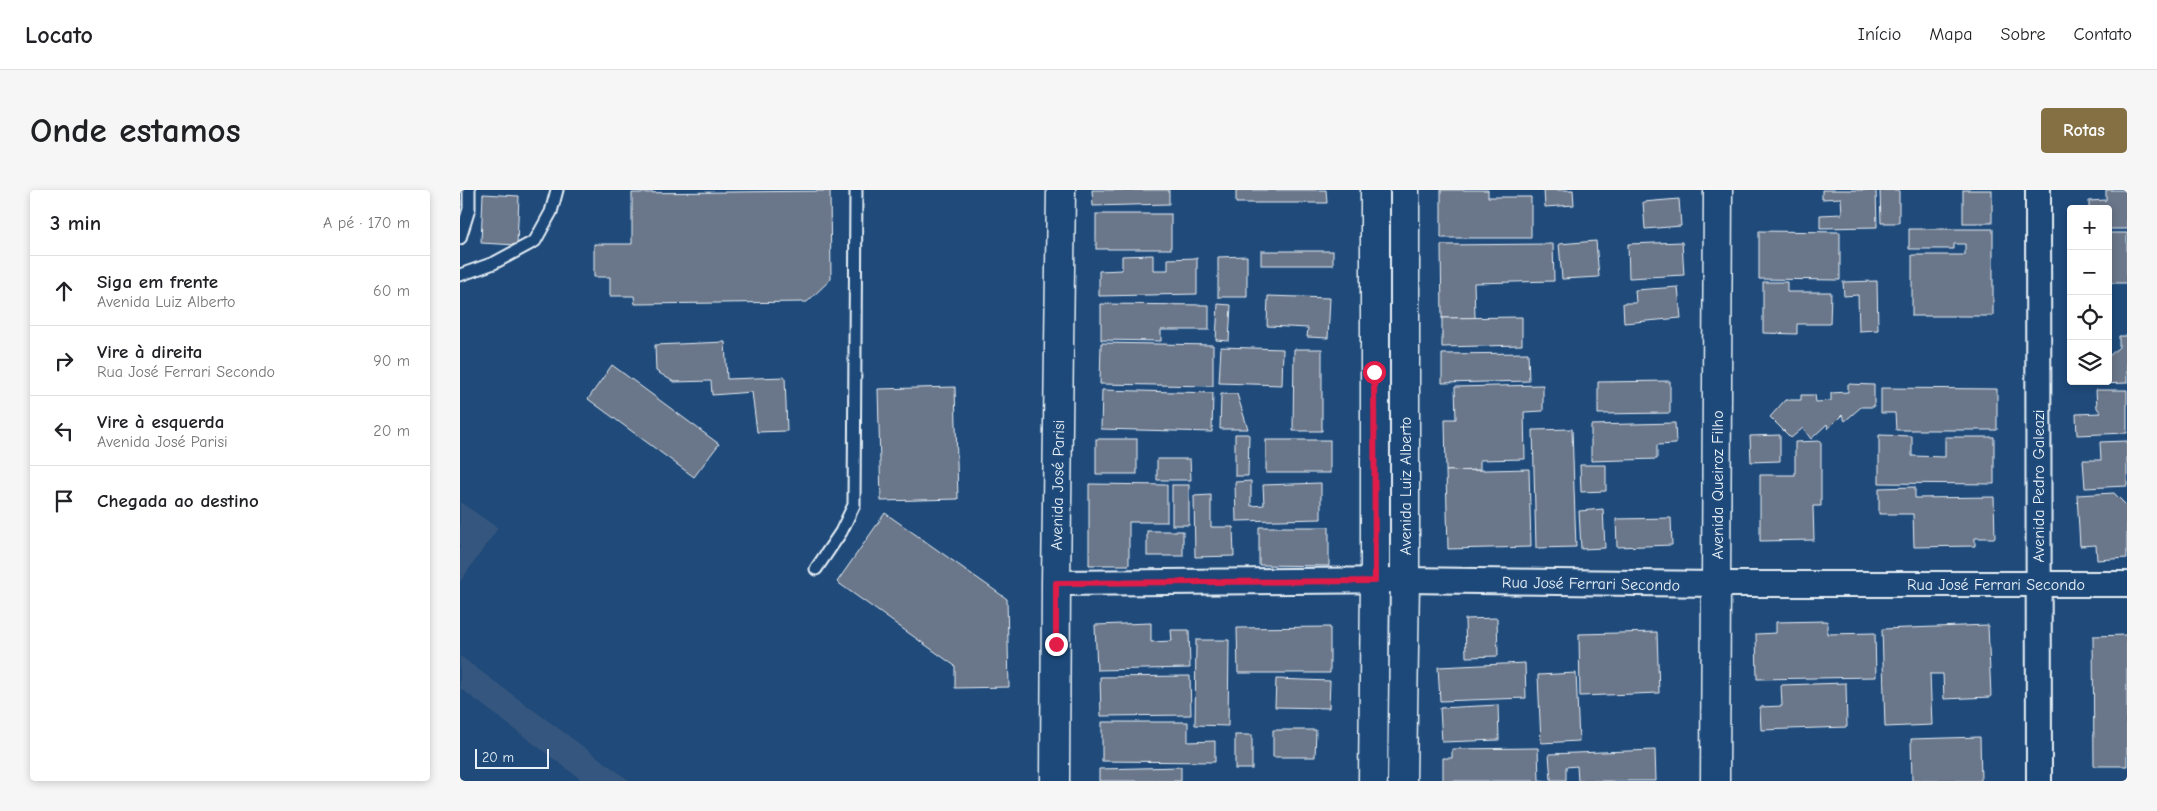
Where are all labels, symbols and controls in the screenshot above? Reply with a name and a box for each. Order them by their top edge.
text: Locato [25,21,93,49]
text: Início [1858,24,1901,45]
text: Mapa [1929,24,1972,45]
text: Sobre [2000,24,2045,45]
text: Contato [2073,24,2132,45]
button: Rotas [2041,108,2127,153]
text: Onde estamos [30,110,241,151]
map controls [2067,205,2112,385]
button: + [2067,205,2112,250]
text: 3 min [50,211,101,235]
text: A pé · 170 m [323,214,410,232]
button: − [2067,250,2112,295]
text: Siga em frente [97,271,218,293]
icon: ahead [50,277,78,305]
text: 60 m [373,282,410,300]
text: Avenida Luiz Alberto [97,293,235,311]
button: locate [2067,295,2112,340]
button: layers [2067,340,2112,385]
text: Vire à direita [97,341,202,363]
icon: right [50,347,78,375]
text: 90 m [373,352,410,370]
route start [1363,361,1386,384]
text: Rua José Ferrari Secondo [97,363,275,381]
street label: Avenida Queiroz Filho [1709,410,1727,560]
street label: Avenida Pedro Galeazi [2030,410,2048,562]
text: Vire à esquerda [97,411,224,433]
icon: left [50,417,78,445]
street label: Avenida Luiz Alberto [1397,417,1415,555]
street label: Avenida José Parisi [1048,420,1068,551]
text: 20 m [373,422,410,440]
text: Avenida José Parisi [97,433,228,451]
icon: arrive [50,487,78,515]
text: Chegada ao destino [97,490,259,512]
street label: Rua José Ferrari Secondo [1502,573,1680,595]
street label: Rua José Ferrari Secondo [1907,576,2085,594]
route end [1045,633,1068,656]
scale bar [475,746,549,769]
text: 20 m [482,749,514,766]

